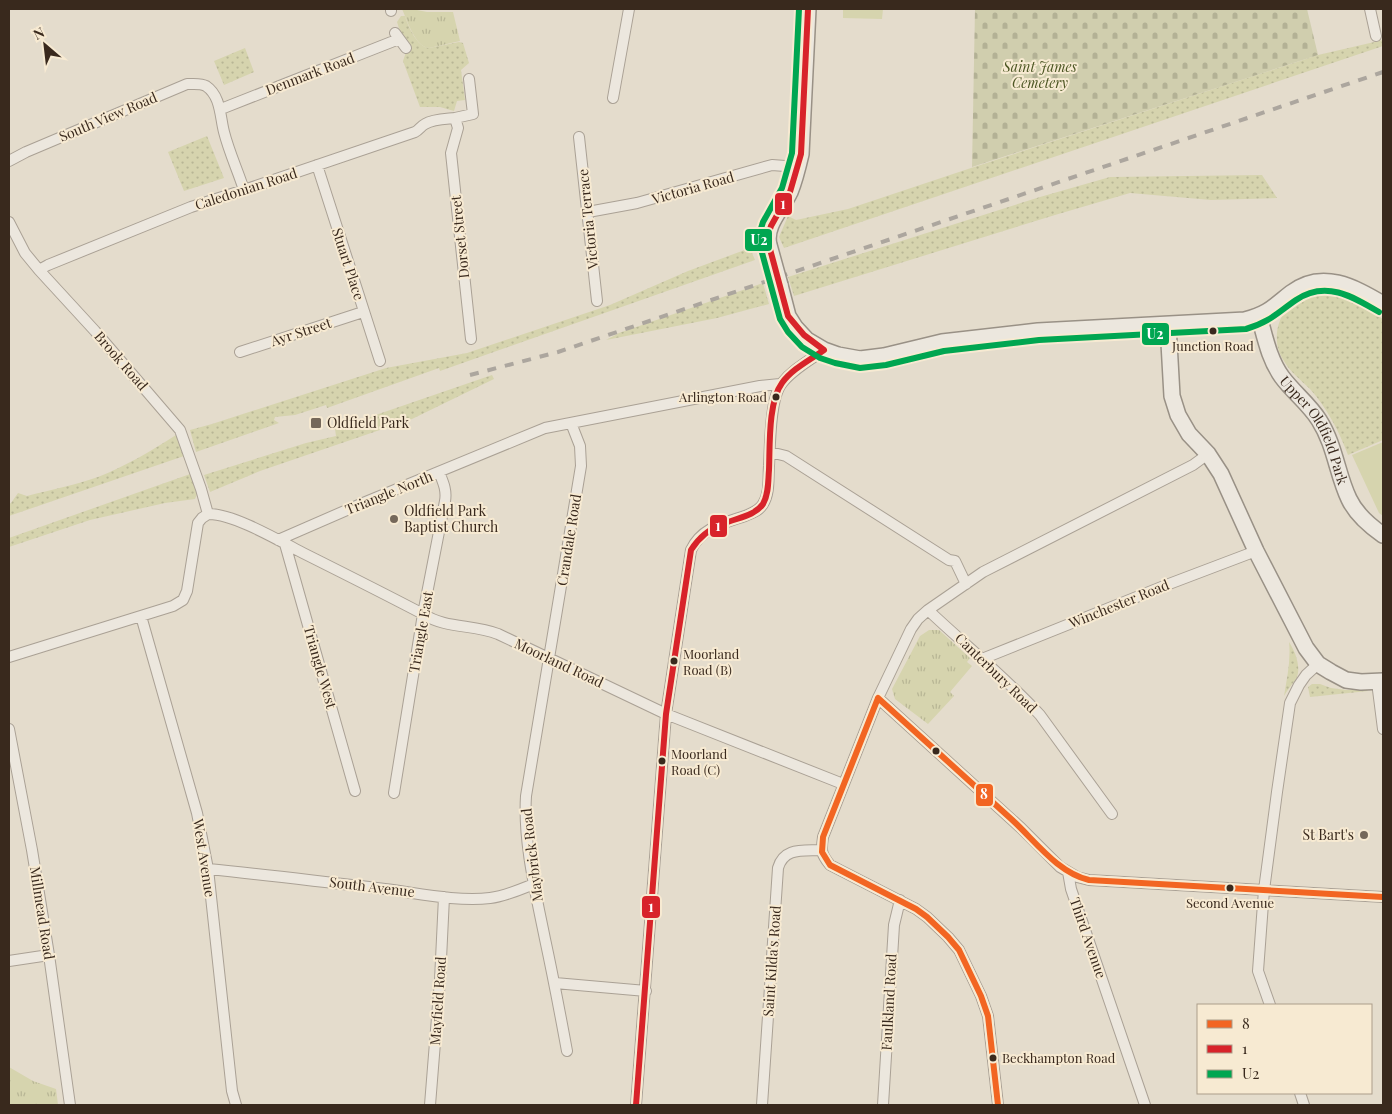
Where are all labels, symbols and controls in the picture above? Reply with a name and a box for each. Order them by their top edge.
north arrow [20,20,70,70]
text: N [30,22,48,44]
street label: Denmark Road [263,48,357,99]
park label: Saint James Cemetery [1002,57,1078,92]
street label: South View Road [56,87,160,146]
street label: Caledonian Road [192,163,299,214]
street label: Victoria Road [649,167,736,209]
street label: Victoria Terrace [573,168,602,271]
line badge: 1 [774,192,793,216]
street label: Dorset Street [446,194,473,279]
text: 1 [780,194,786,213]
street label: Stuart Place [328,225,369,302]
line badge: U2 [744,228,773,252]
text: U2 [751,230,767,249]
street label: Ayr Street [267,312,335,351]
line badge: U2 [1141,322,1170,346]
text: U2 [1147,324,1163,343]
marker: Junction Road [1208,326,1218,336]
street label: Brook Road [90,327,152,394]
place label: Junction Road [1171,337,1254,354]
street label: Upper Oldfield Park [1276,372,1353,487]
place label: Arlington Road [678,388,767,405]
marker: Arlington Road [771,392,781,402]
place label: Oldfield Park [327,413,410,432]
marker: Oldfield Park [309,416,323,430]
street label: Triangle North [342,466,436,519]
street label: Crandale Road [552,493,585,587]
place label: Oldfield Park Baptist Church [404,501,499,536]
marker: Oldfield Park Baptist Church [388,513,400,525]
line badge: 1 [709,514,728,538]
text: 1 [715,516,721,535]
street label: Winchester Road [1065,575,1172,633]
street label: Triangle East [404,588,437,674]
street label: Triangle West [300,623,342,712]
street label: Canterbury Road [951,629,1042,717]
street label: Moorland Road [512,634,607,691]
place label: Moorland Road (B) [683,645,740,678]
marker: Moorland Road (B) [669,656,679,666]
place label: Moorland Road (C) [671,745,728,778]
unlabelled marker [931,746,941,756]
marker: Moorland Road (C) [657,756,667,766]
line badge: 8 [975,783,994,807]
text: 8 [980,784,988,803]
street label: Maybrick Road [516,807,547,903]
street label: West Avenue [189,816,220,898]
place label: St Bart's [1302,825,1354,844]
marker: St Bart's [1358,829,1370,841]
street label: Millmead Road [26,865,59,961]
street label: South Avenue [328,872,416,901]
marker: Second Avenue [1225,883,1235,893]
place label: Second Avenue [1186,894,1274,911]
line badge: 1 [641,895,661,919]
street label: Third Avenue [1066,895,1111,981]
text: 1 [648,897,654,916]
street label: Saint Kilda's Road [758,905,785,1017]
street label: Faulkland Road [876,953,901,1051]
street label: Mayfield Road [425,956,450,1046]
legend [1197,1004,1372,1094]
text: 8 [1242,1013,1250,1033]
text: 1 [1242,1038,1248,1058]
place label: Beckhampton Road [1002,1049,1116,1066]
marker: Beckhampton Road [988,1053,998,1063]
text: U2 [1242,1063,1259,1083]

